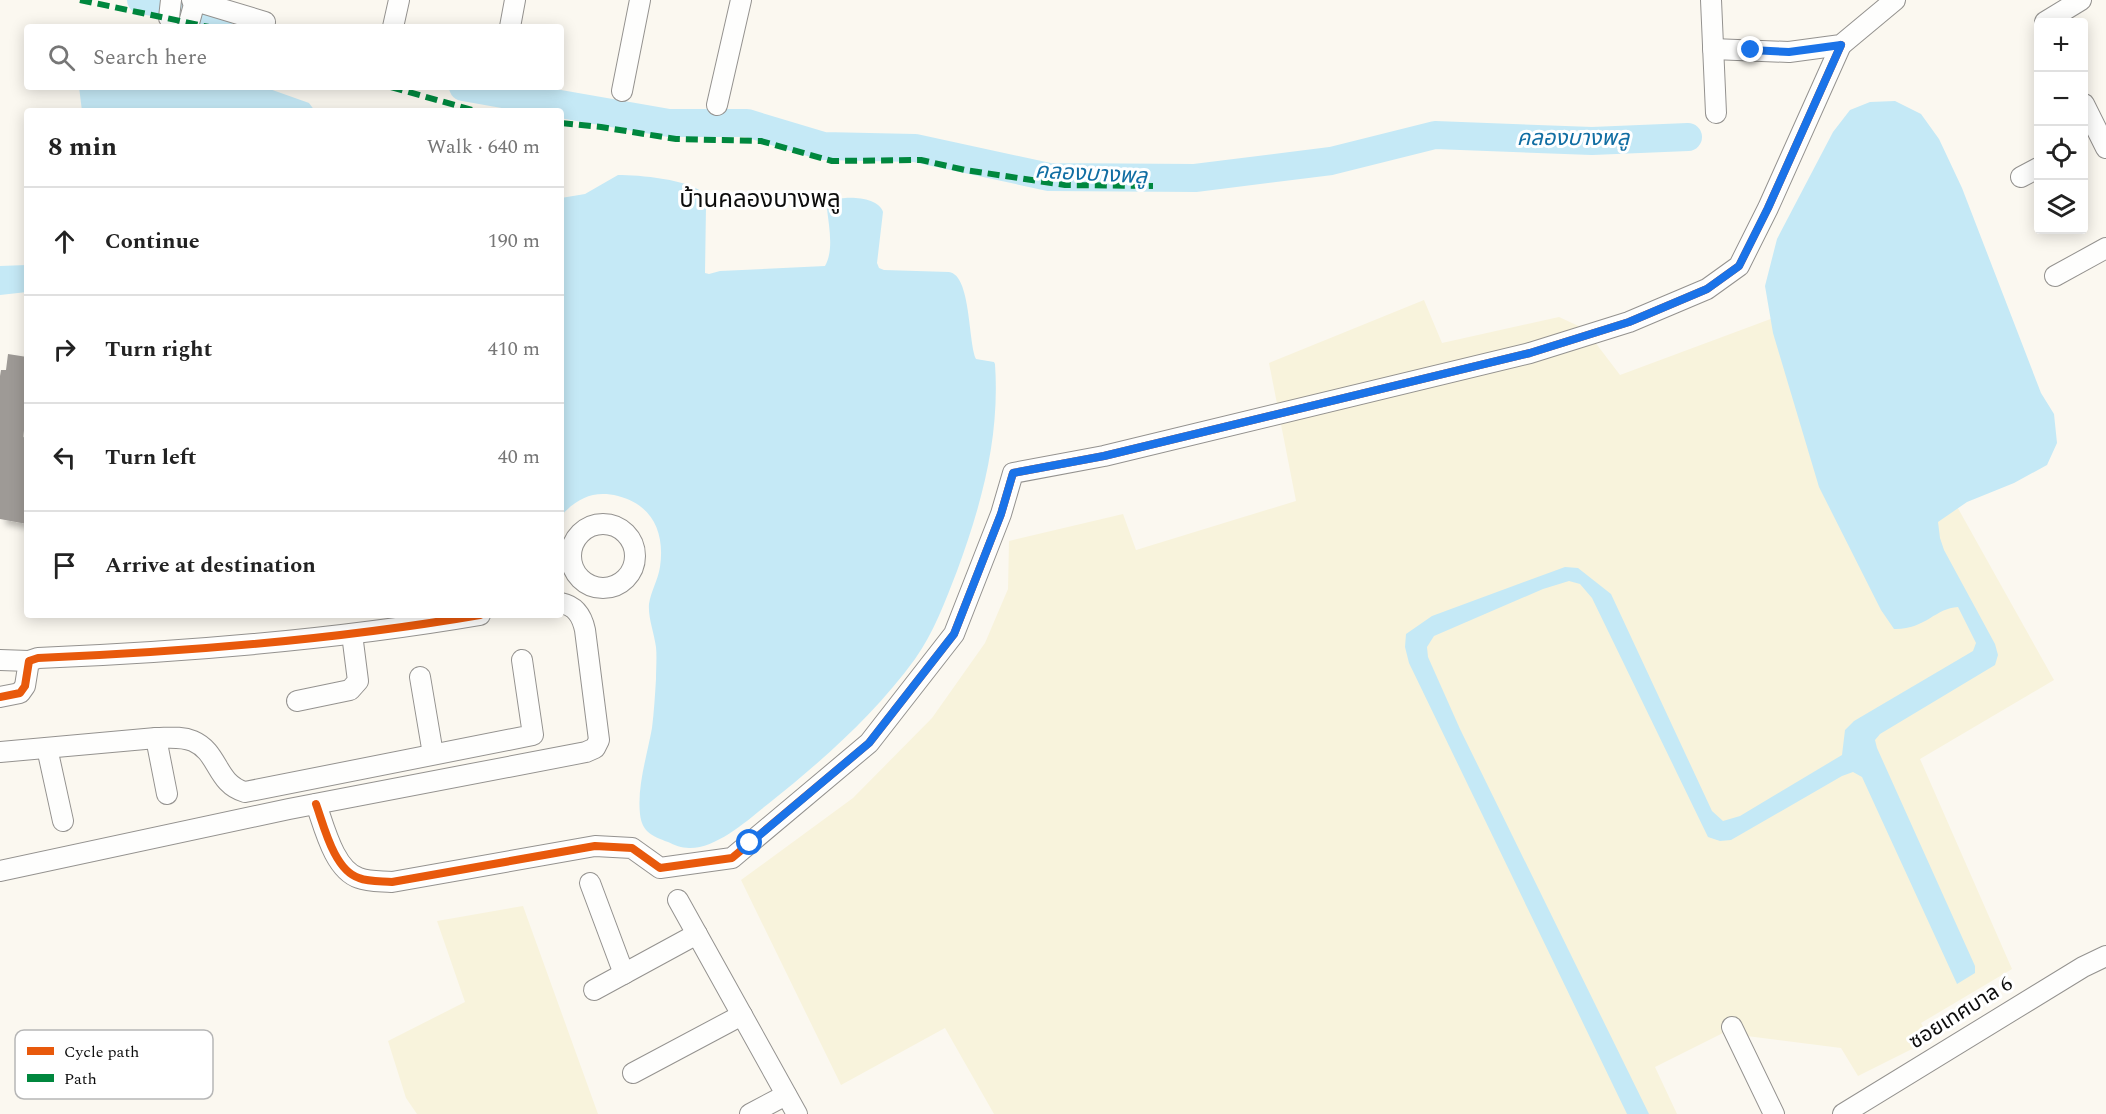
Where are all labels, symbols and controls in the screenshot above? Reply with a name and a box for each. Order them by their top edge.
map controls [2034,18,2088,234]
button: + [2034,18,2088,72]
search box [24,24,564,90]
route end [1737,36,1763,62]
icon: search [45,41,78,74]
text: Search here [93,41,207,74]
button: − [2034,72,2088,126]
water label: คลองบางพลู [1517,122,1631,155]
button: locate [2034,126,2088,180]
text: 8 min [48,127,117,167]
text: Walk · 640 m [427,132,540,162]
water label: คลองบางพลู [1034,155,1149,193]
button: layers [2034,180,2088,234]
district label: บ้านคลองบางพลู [679,182,841,218]
icon: ahead [48,225,81,258]
text: Continue [105,225,200,258]
text: 190 m [488,226,540,256]
icon: right [48,333,81,366]
text: Turn right [105,333,212,366]
text: 410 m [488,334,540,364]
icon: left [48,441,81,474]
text: Turn left [105,441,197,474]
text: 40 m [498,442,540,472]
icon: arrive [48,549,81,582]
text: Arrive at destination [105,549,316,582]
route start [736,829,762,855]
street label: ซอยเทศบาล 6 [1903,968,2019,1058]
legend [15,1030,213,1099]
text: Cycle path [64,1040,139,1064]
text: Path [64,1067,97,1091]

